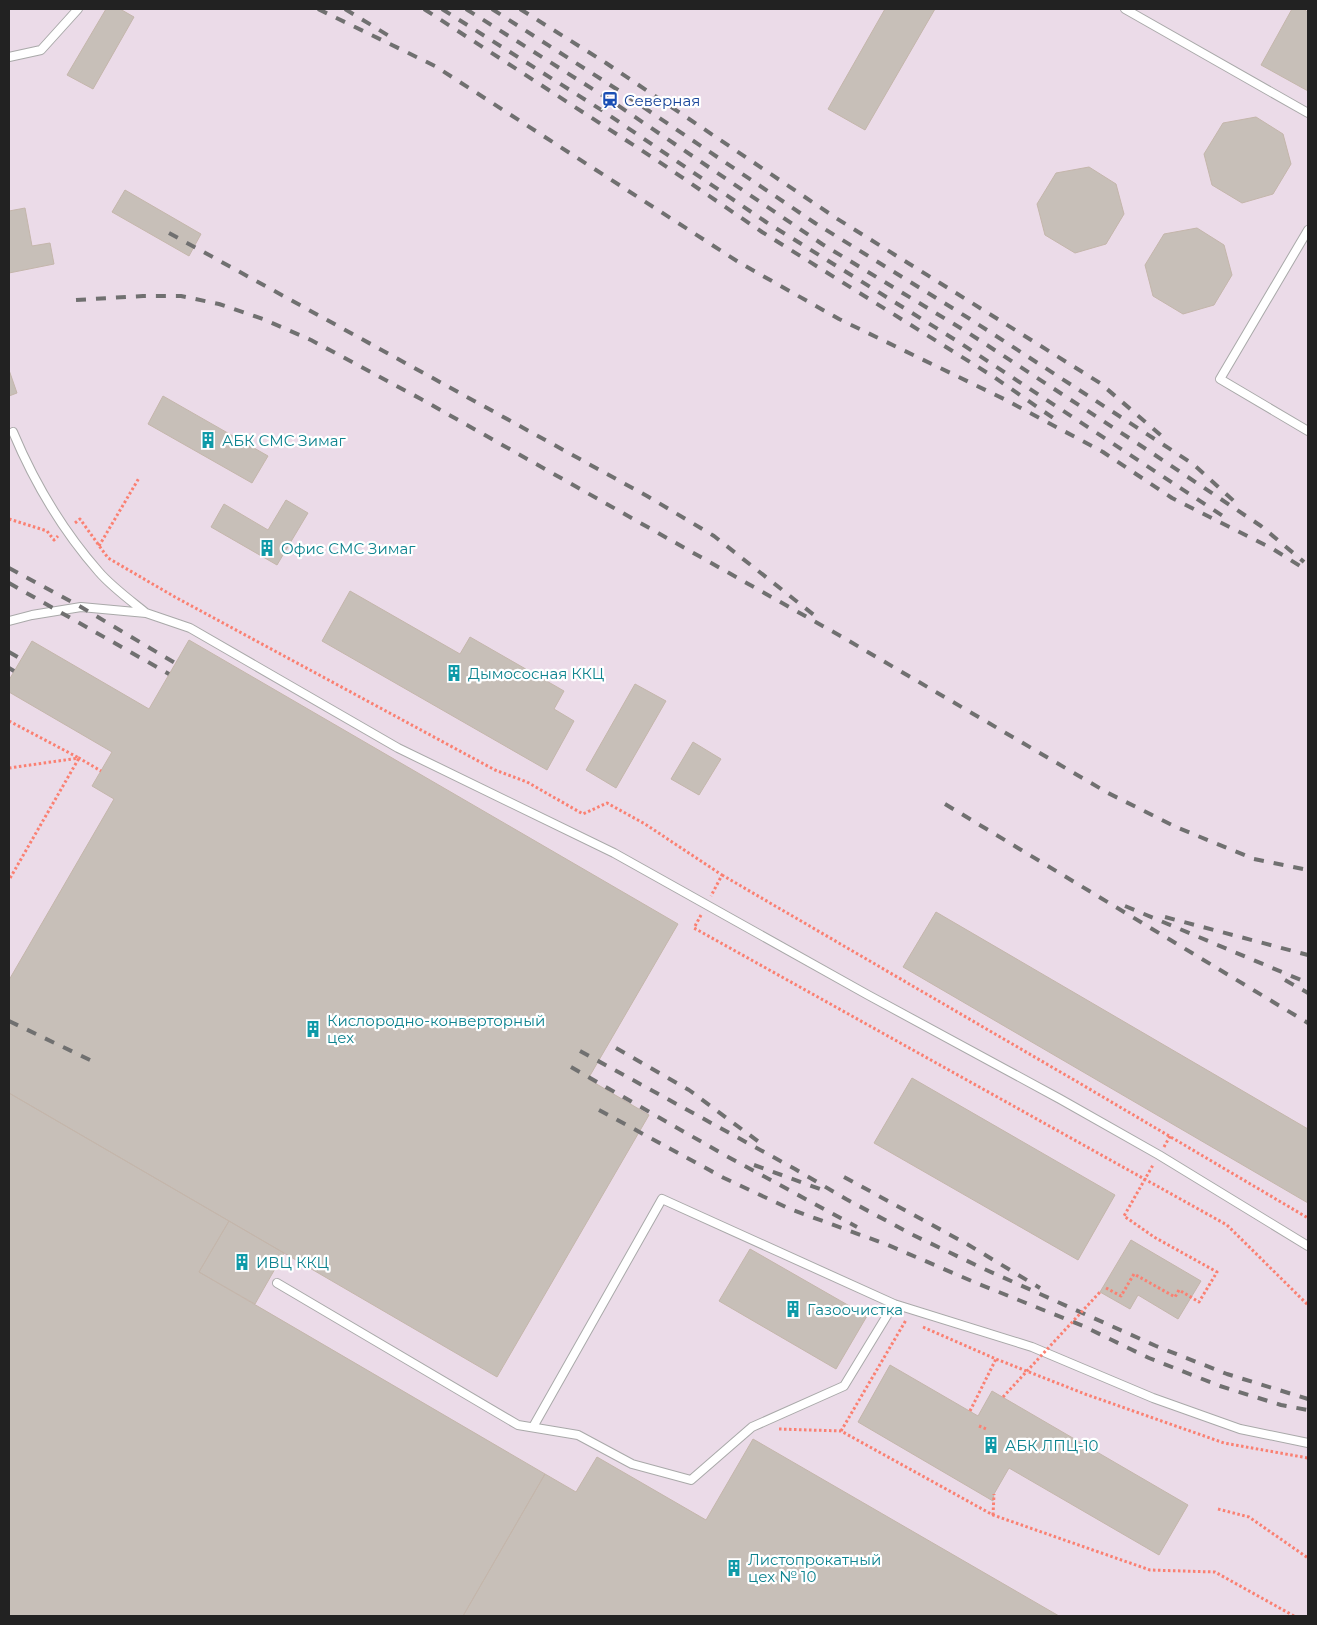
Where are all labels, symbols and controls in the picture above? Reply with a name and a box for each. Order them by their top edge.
station icon: Северная [600,90,620,110]
place label: Северная [624,91,700,110]
building icon: АБК СМС Зимаг [198,430,218,450]
place label: АБК СМС Зимаг [222,431,347,450]
building icon: Офис СМС Зимаг [257,538,277,558]
place label: Офис СМС Зимаг [281,539,416,558]
building icon: Дымососная ККЦ [444,663,464,683]
place label: Дымососная ККЦ [468,664,604,683]
place label: Кислородно-конверторный цех [327,1011,545,1047]
building icon: Кислородно-конверторный цех [303,1019,323,1039]
building icon: ИВЦ ККЦ [232,1252,252,1272]
place label: ИВЦ ККЦ [256,1253,329,1272]
building icon: Газоочистка [783,1299,803,1319]
place label: Газоочистка [807,1300,903,1319]
building icon: АБК ЛПЦ-10 [981,1435,1001,1455]
place label: АБК ЛПЦ-10 [1005,1436,1099,1455]
place label: Листопрокатный цех № 10 [748,1550,881,1586]
building icon: Листопрокатный цех № 10 [724,1558,744,1578]

